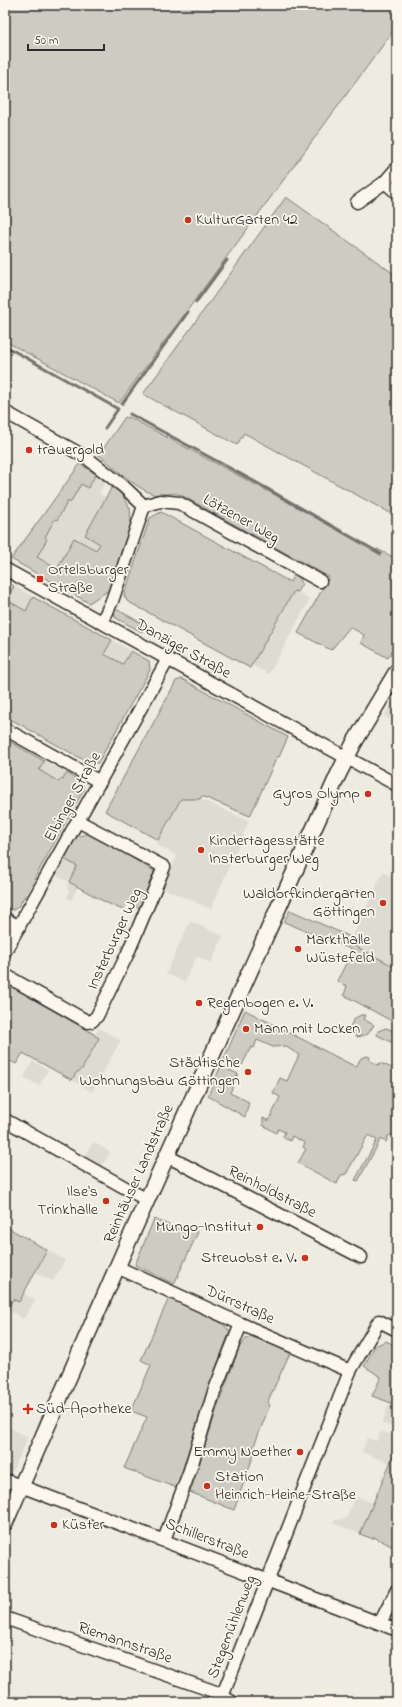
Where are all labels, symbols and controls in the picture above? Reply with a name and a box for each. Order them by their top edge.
scale bar [28,26,104,52]
text: 50 m [34,32,58,50]
place label: KulturGarten 42 [196,208,298,232]
marker: KulturGarten 42 [183,215,193,225]
place label: trauergold [37,438,104,462]
marker: trauergold [24,445,34,455]
street label: Lötzener Weg [198,488,284,550]
place label: Ortelsburger Straße [48,558,129,600]
marker: Ortelsburger Straße [35,574,45,584]
street label: Danziger Straße [130,612,236,686]
street label: Elbinger Straße [38,747,108,846]
place label: Gyros Olymp [272,782,360,806]
marker: Gyros Olymp [363,789,373,799]
place label: Kindertagesstätte Insterburger Weg [209,829,326,871]
marker: Kindertagesstätte Insterburger Weg [196,845,206,855]
place label: Waldorfkindergarten Göttingen [243,882,375,924]
street label: Insterburger Weg [81,884,149,994]
marker: Waldorfkindergarten Göttingen [378,898,388,908]
place label: Markthalle Wüstefeld [306,928,374,970]
marker: Markthalle Wüstefeld [293,944,303,954]
place label: Regenbogen e. V. [207,991,314,1015]
marker: Regenbogen e. V. [194,998,204,1008]
place label: Mann mit Locken [254,1017,360,1041]
marker: Mann mit Locken [241,1024,251,1034]
place label: Städtische Wohnungsbau Göttingen [80,1051,241,1093]
marker: Städtische Wohnungsbau Göttingen [243,1067,253,1077]
street label: Reinhäuser Landstraße [98,1100,181,1247]
street label: Reinholdstraße [224,1159,321,1225]
place label: Ilse's Trinkhalle [37,1180,99,1222]
marker: Ilse's Trinkhalle [101,1196,111,1206]
place label: Mungo-Institut [156,1215,253,1239]
marker: Mungo-Institut [255,1222,265,1232]
place label: Streuobst e. V. [201,1246,297,1270]
marker: Streuobst e. V. [300,1253,310,1263]
street label: Dürrstraße [201,1279,279,1331]
place label: Süd-Apotheke [36,1397,132,1421]
marker: Süd-Apotheke [23,1404,33,1414]
place label: Emmy Noether [193,1440,292,1464]
marker: Emmy Noether [295,1447,305,1457]
place label: Station Heinrich-Heine-Straße [215,1465,357,1507]
marker: Station Heinrich-Heine-Straße [202,1481,212,1491]
street label: Schillerstraße [162,1512,253,1566]
place label: Küster [62,1513,105,1537]
marker: Küster [49,1520,59,1530]
street label: Stegemühlenweg [201,1572,263,1682]
street label: Riemannstraße [75,1616,176,1671]

